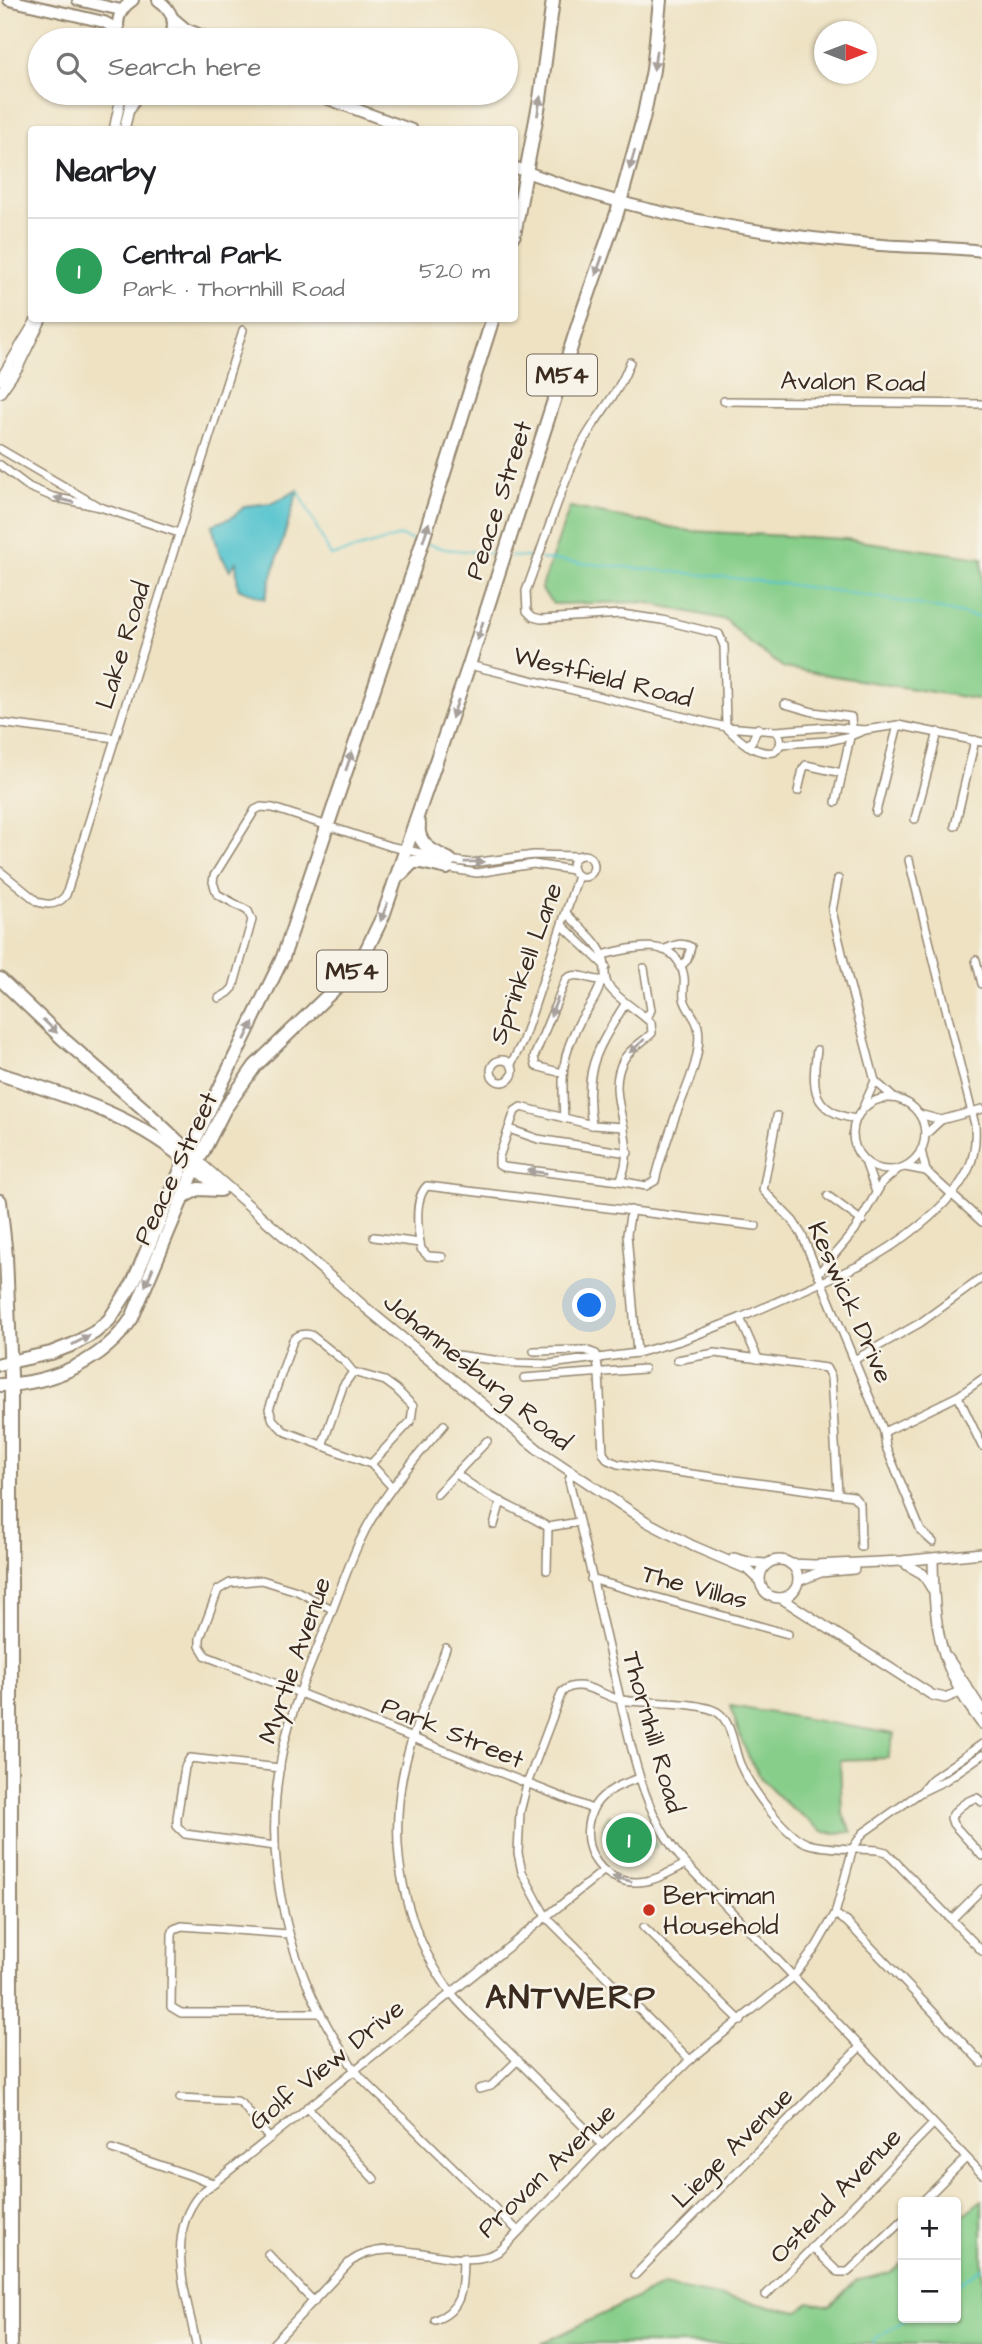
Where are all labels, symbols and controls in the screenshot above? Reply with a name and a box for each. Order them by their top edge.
north arrow [814,21,877,84]
search box [28,28,518,105]
icon: search [52,48,90,86]
text: Search here [108,49,261,85]
one-way arrow [649,49,660,71]
one-way arrow [534,95,545,117]
one-way arrow [626,150,636,171]
text: Nearby [56,151,156,193]
text: Central Park [123,237,281,273]
text: 1 [78,255,80,287]
text: 520 m [419,255,490,287]
one-way arrow [593,256,604,277]
text: Park · Thornhill Road [123,273,345,305]
road number: M54 [527,354,597,396]
street label: Avalon Road [780,363,926,401]
street label: Peace Street [456,416,542,584]
one-way arrow [53,494,75,505]
one-way arrow [421,521,432,542]
street label: Lake Road [87,577,159,713]
one-way arrow [475,621,485,642]
street label: Westfield Road [510,637,696,717]
one-way arrow [449,698,460,719]
one-way arrow [344,750,355,771]
one-way arrow [463,856,485,867]
street label: Sprinkell Lane [480,878,572,1049]
one-way arrow [378,902,389,923]
road number: M54 [317,951,387,992]
one-way arrow [548,997,559,1018]
one-way arrow [41,1017,58,1033]
one-way arrow [243,1021,254,1041]
one-way arrow [628,1038,646,1054]
street label: Peace Street [125,1086,227,1251]
one-way arrow [526,1166,548,1177]
street label: Keswick Drive [798,1216,902,1389]
one-way arrow [144,1267,155,1288]
street label: Johannesburg Road [374,1284,579,1461]
your location [572,1288,606,1322]
one-way arrow [71,1334,91,1346]
street label: The Villas [638,1556,752,1618]
street label: Myrtle Avenue [250,1572,342,1749]
street label: Thornhill Road [613,1647,693,1817]
street label: Park Street [376,1688,530,1778]
pin: 1 [606,1814,652,1866]
one-way arrow [611,1873,633,1884]
place label: Berriman Household [663,1878,779,1944]
marker: Berriman Household [641,1902,657,1918]
district label: ANTWERP [485,1975,657,2021]
street label: Golf View Drive [241,1991,412,2139]
street label: Liege Avenue [664,2079,803,2218]
street label: Provan Avenue [469,2095,624,2246]
street label: Ostend Avenue [762,2120,910,2272]
map controls [898,2197,961,2323]
button: + [898,2197,961,2260]
button: − [898,2260,961,2323]

